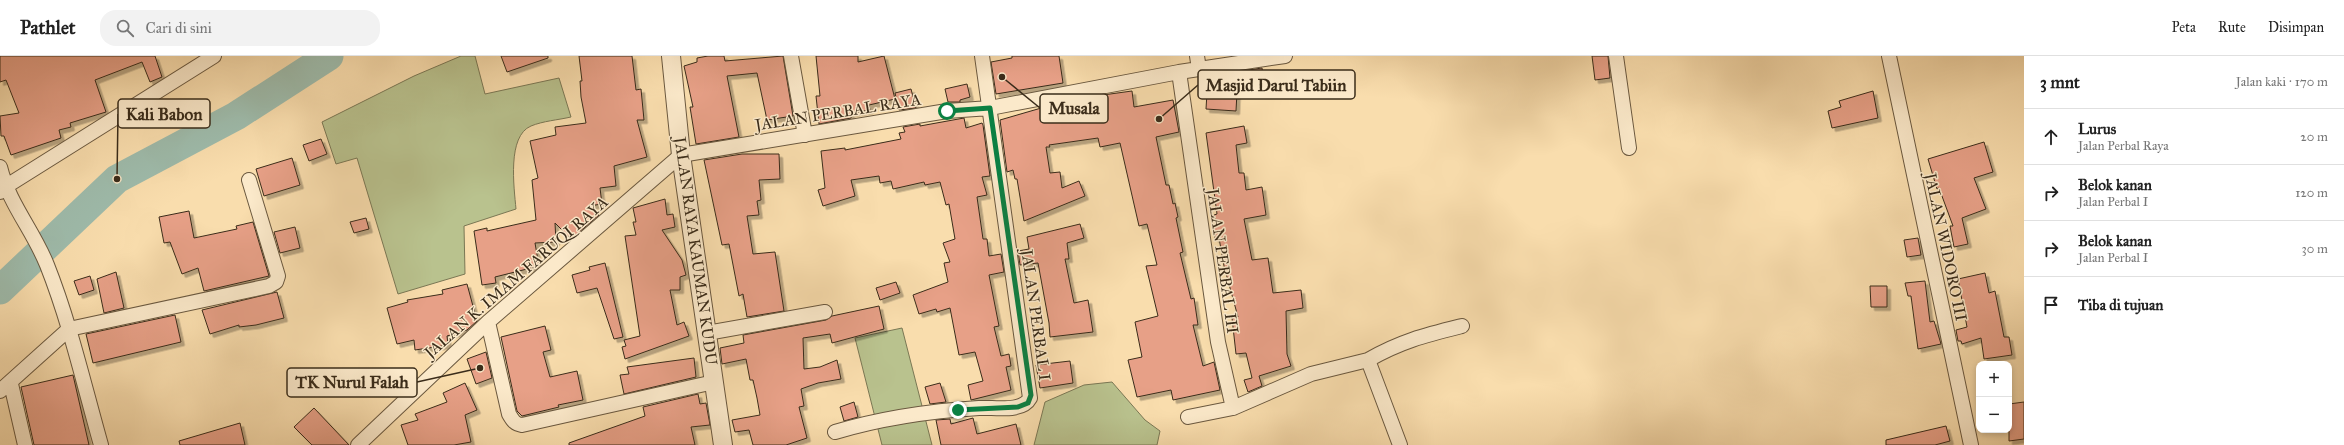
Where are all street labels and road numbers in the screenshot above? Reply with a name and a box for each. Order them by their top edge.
street label: JALAN PERBAL RAYA [752,89,923,136]
street label: JALAN RAYA KAUMAN KUDU [669,134,721,367]
street label: JALAN WIDORO III [1920,169,1971,323]
street label: JALAN PERBAL III [1202,185,1243,335]
street label: JALAN K. IMAM FARUQI RAYA [419,192,613,364]
street label: JALAN PERBAL I [1016,246,1055,382]

